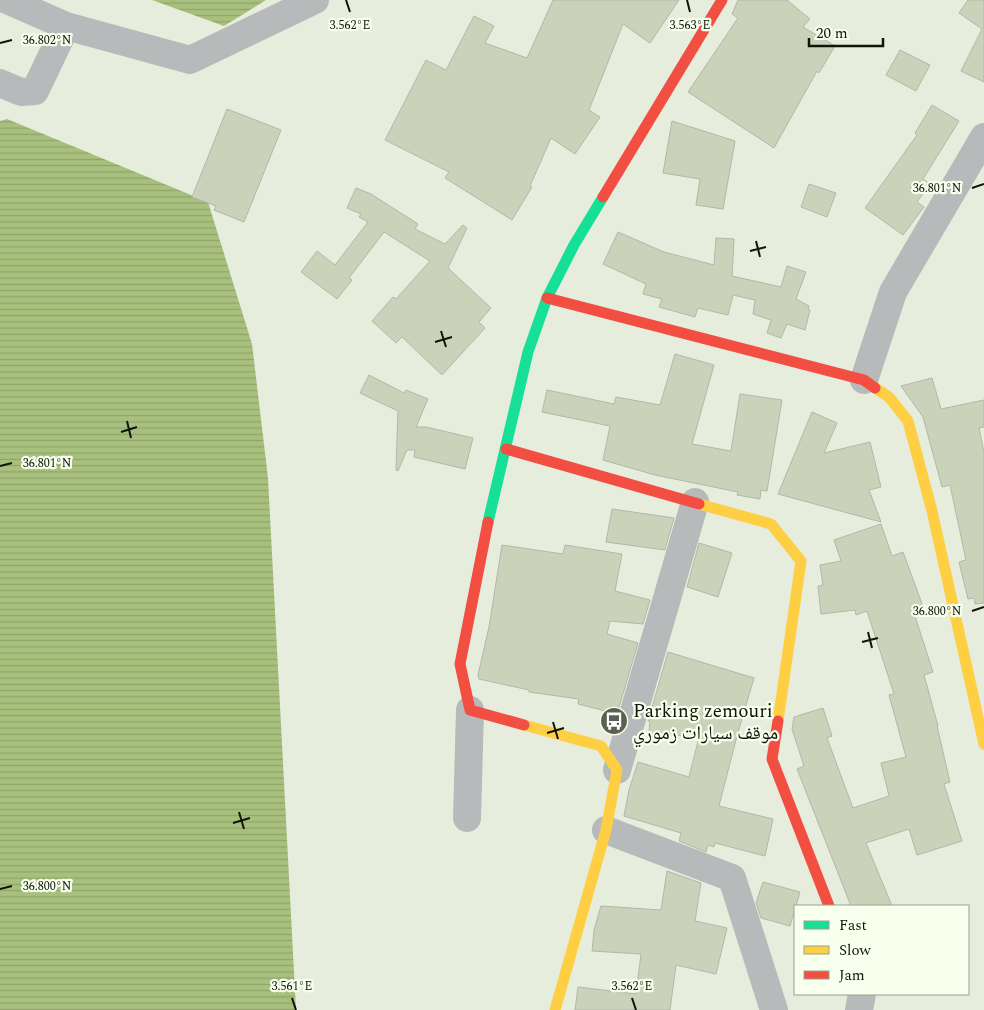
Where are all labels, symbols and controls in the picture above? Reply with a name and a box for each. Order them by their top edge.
scale bar [809,15,883,47]
text: 3.562°E [330,16,370,35]
text: 3.563°E [670,16,710,35]
text: 20 m [816,22,848,45]
text: 36.802°N [23,31,71,50]
text: 36.801°N [913,179,961,198]
text: 36.801°N [23,454,71,473]
text: 36.800°N [913,602,961,621]
place label: Parking zemouri موقف سيارات زموري [633,697,778,748]
bus stop icon: Parking zemouri موقف سيارات زموري [599,706,629,736]
text: 36.800°N [23,877,71,896]
legend [794,905,969,995]
text: Fast [839,914,867,937]
text: Slow [839,939,871,962]
text: Jam [839,964,865,987]
text: 3.561°E [272,977,312,996]
text: 3.562°E [612,977,652,996]

